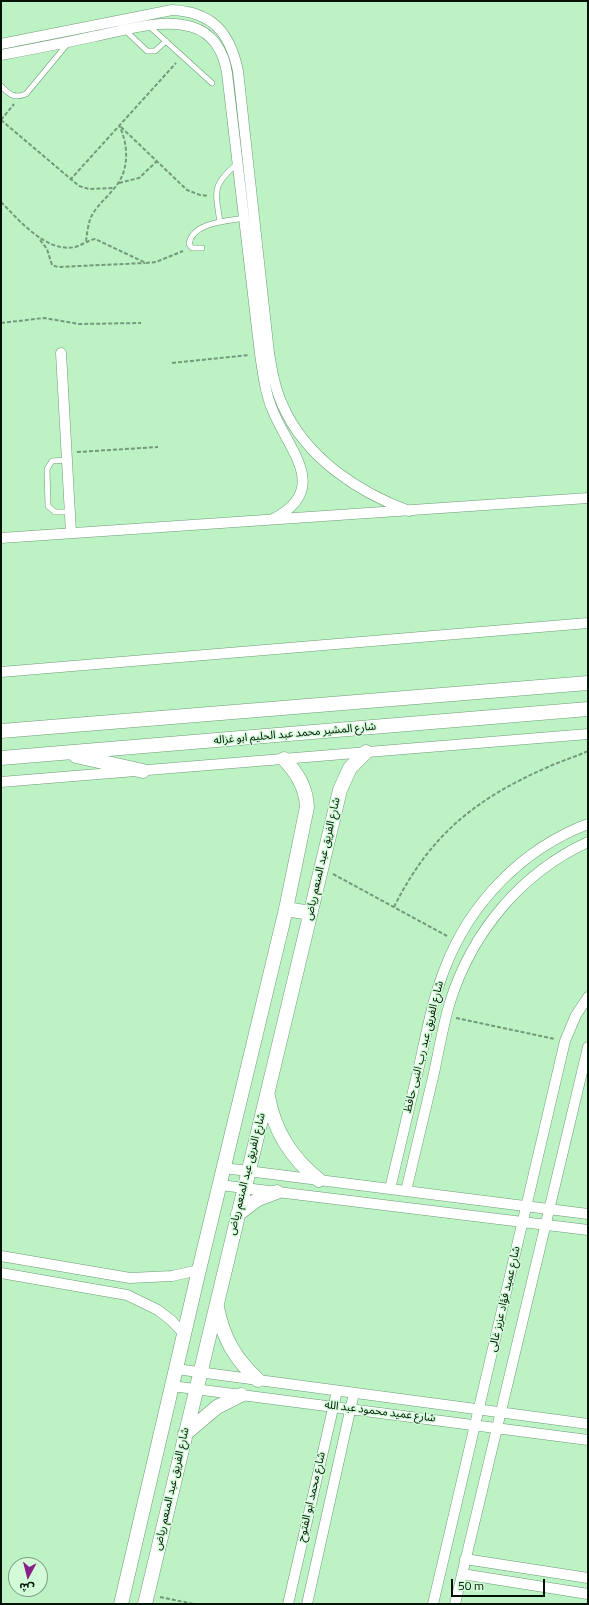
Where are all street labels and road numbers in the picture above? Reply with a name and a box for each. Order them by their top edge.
street label: شارع المشير محمد عبد الحليم ابو غزاله [213,720,377,748]
street label: شارع الفريق عبد المنعم رياض [302,796,344,922]
street label: شارع الفريق عبد رب النبى حافظ [401,980,447,1114]
street label: شارع الفريق عبد المنعم رياض [225,1112,269,1236]
street label: شارع عميد فؤاد عزيز غالى [486,1245,524,1353]
street label: شارع عميد محمود عبد الله [324,1399,436,1425]
street label: شارع الفريق عبد المنعم رياض [151,1426,193,1552]
street label: شارع محمد ابو الفتوح [295,1451,329,1543]

